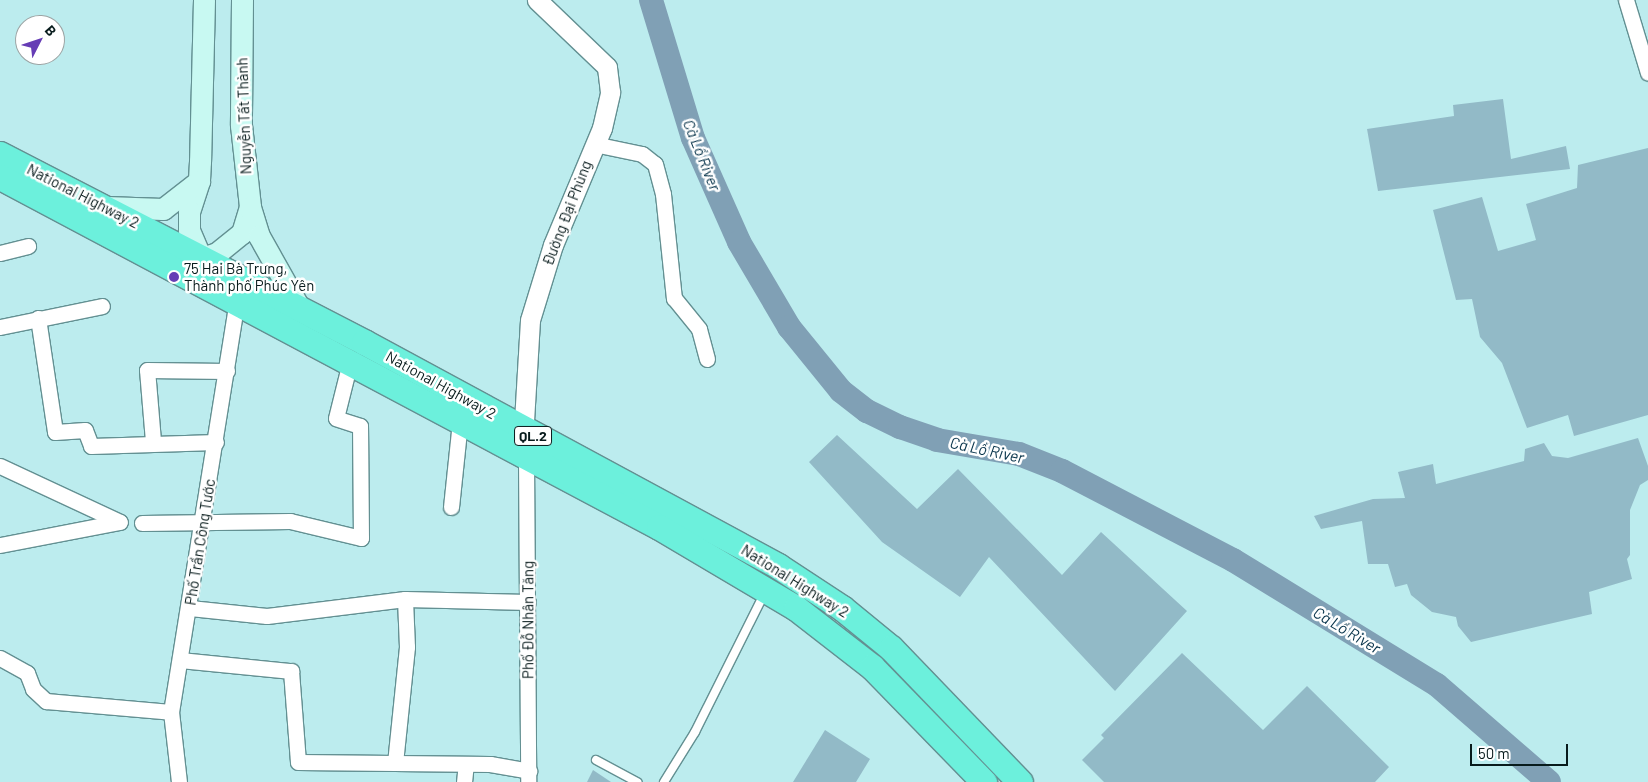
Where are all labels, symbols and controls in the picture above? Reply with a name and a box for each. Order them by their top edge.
north arrow [15,15,65,65]
text: B [42,22,60,39]
street label: Nguyễn Tất Thành [233,57,255,175]
water label: Cà Lồ River [679,117,725,193]
street label: Đường Đại Phùng [539,158,595,268]
street label: National Highway 2 [24,160,142,232]
place label: 75 Hai Bà Trưng, Thành phố Phúc Yên [184,259,314,294]
marker: 75 Hai Bà Trưng, Thành phố Phúc Yên [168,271,180,283]
street label: National Highway 2 [383,347,499,423]
road number: QL.2 [513,424,553,448]
water label: Cà Lồ River [948,433,1026,467]
street label: Phố Trần Công Tước [181,477,219,607]
street label: National Highway 2 [738,541,852,621]
street label: Phố Đỗ Nhân Tăng [519,561,537,679]
water label: Cà Lồ River [1310,602,1384,658]
scale bar [1473,734,1570,766]
text: 50 m [1478,744,1510,762]

